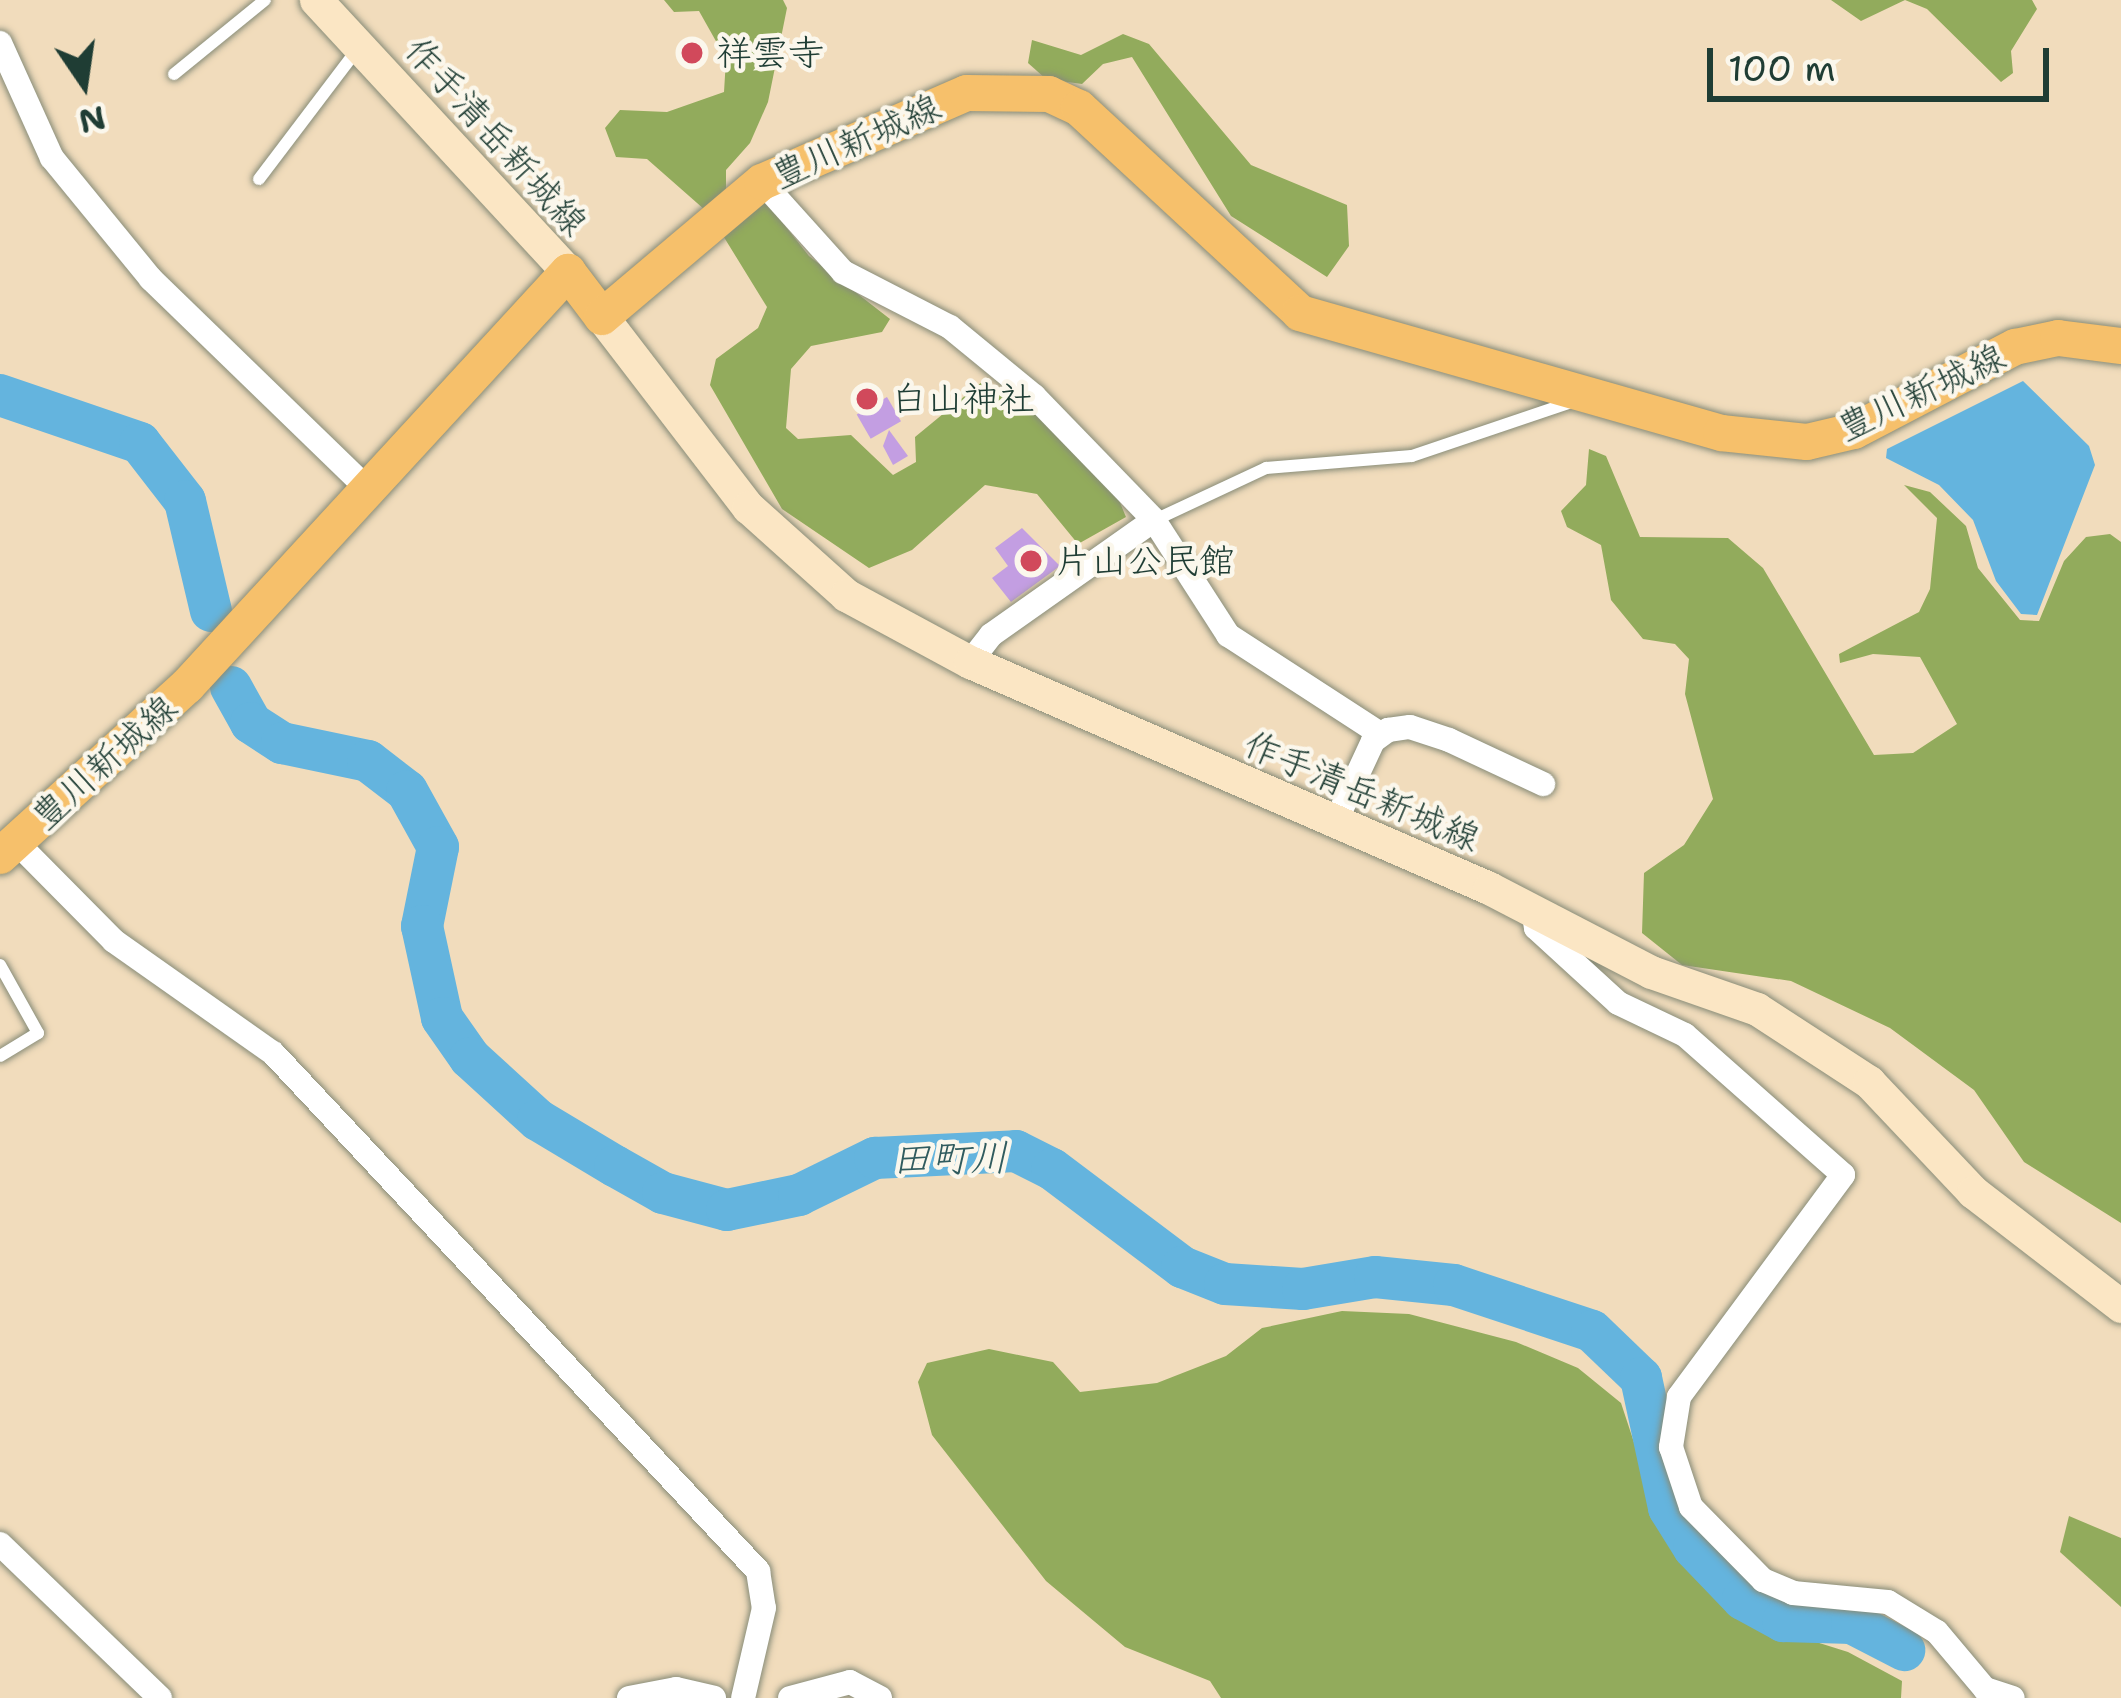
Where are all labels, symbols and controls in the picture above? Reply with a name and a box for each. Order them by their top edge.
north arrow [24,24,144,144]
scale bar [1713,24,2055,98]
street label: 作手清岳新城線 [396,28,596,244]
place label: 祥雲寺 [716,31,824,75]
marker: 祥雲寺 [679,40,705,66]
text: 100 m [1728,44,1836,93]
street label: 豊川新城線 [765,85,947,197]
text: N [74,95,110,144]
street label: 豊川新城線 [1830,334,2012,450]
place label: 白山神社 [891,377,1035,421]
marker: 白山神社 [854,386,880,412]
place label: 片山公民館 [1055,539,1235,583]
marker: 片山公民館 [1018,548,1044,574]
street label: 豊川新城線 [23,686,185,838]
street label: 作手清岳新城線 [1238,722,1486,860]
water label: 田町川 [891,1134,1009,1182]

